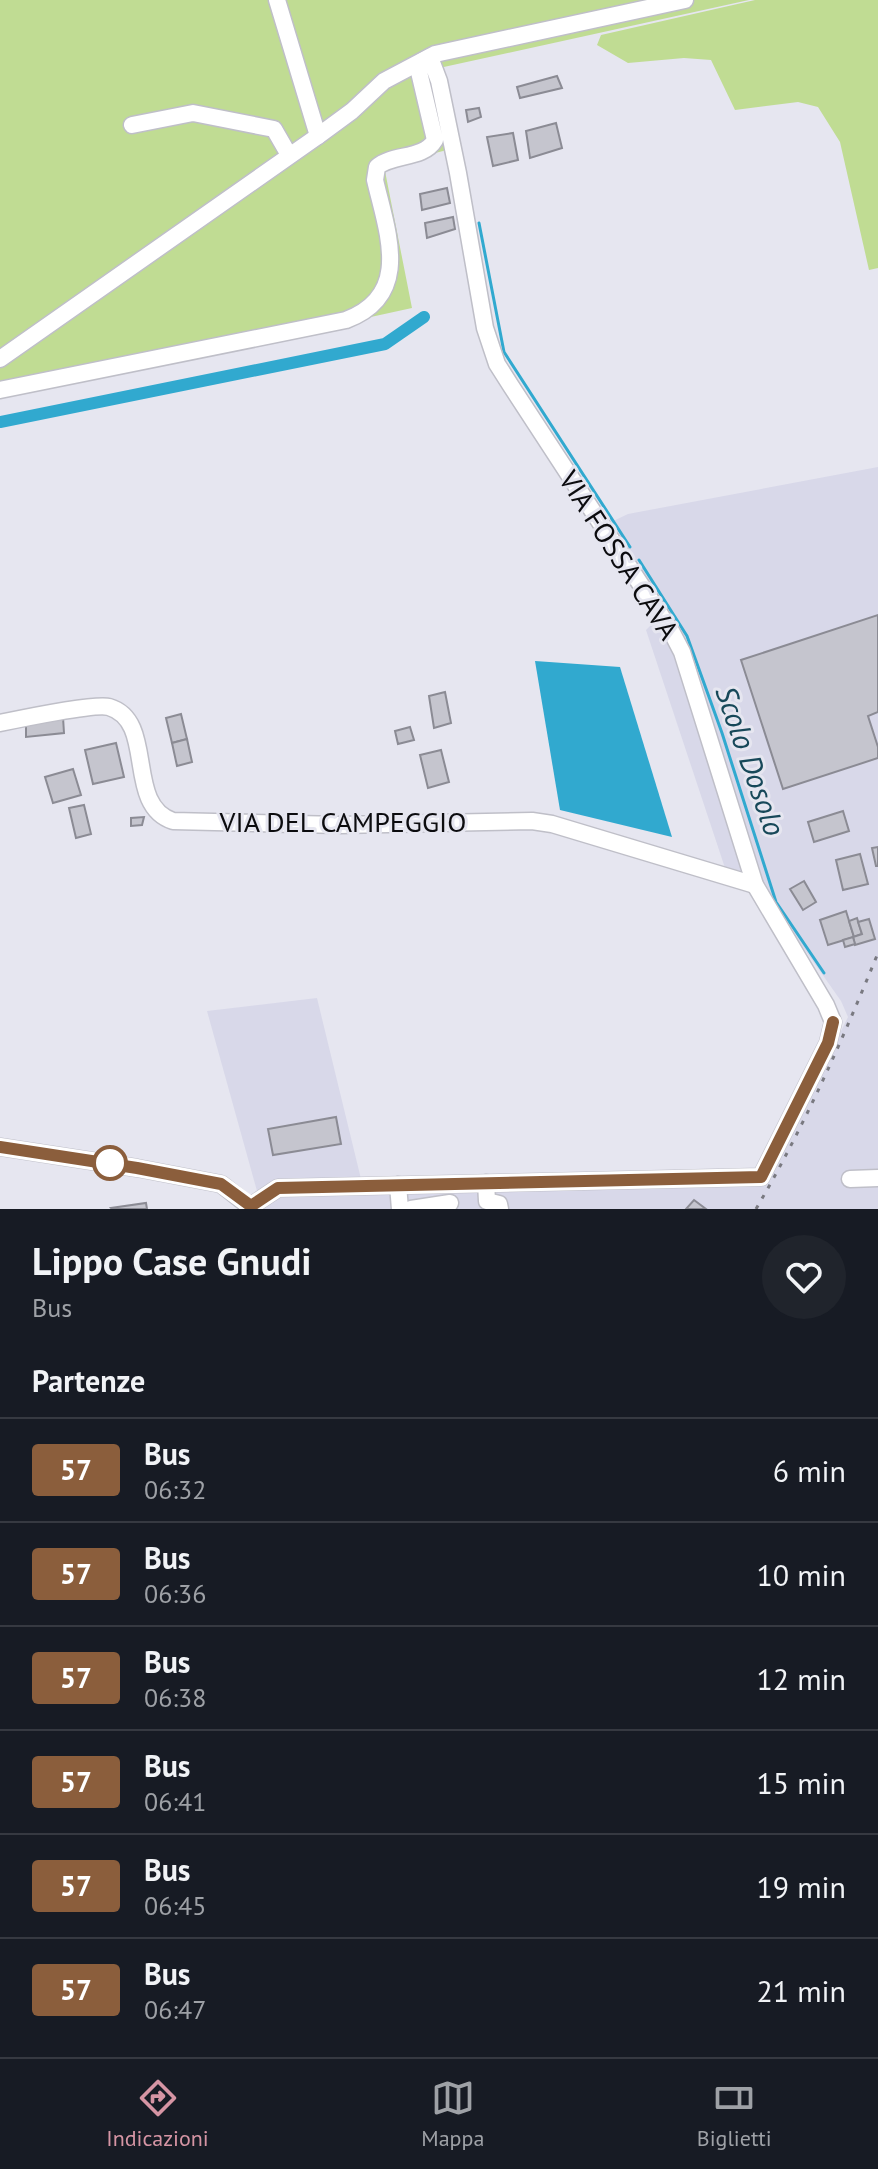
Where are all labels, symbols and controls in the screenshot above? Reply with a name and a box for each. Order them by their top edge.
street label: VIA FOSSA CAVA [550,462,688,647]
water label: Scolo Dosolo [708,680,795,841]
street label: VIA DEL CAMPEGGIO [219,803,466,840]
unlabelled marker [93,1146,127,1180]
button: heart [762,1235,846,1319]
text: Lippo Case Gnudi [32,1236,311,1285]
text: Bus [32,1291,72,1324]
text: Partenze [32,1361,145,1400]
text: Bus [144,1434,191,1473]
text: 57 [60,1451,92,1488]
text: 6 min [773,1451,846,1490]
text: 06:32 [144,1473,206,1506]
text: Bus [144,1538,191,1577]
text: 57 [60,1555,92,1592]
text: 10 min [756,1555,846,1594]
text: 06:36 [144,1577,206,1610]
text: Bus [144,1642,191,1681]
text: 57 [60,1659,92,1696]
text: 12 min [756,1659,846,1698]
text: 06:38 [144,1681,206,1714]
text: Bus [144,1746,191,1785]
text: 57 [60,1763,92,1800]
text: 15 min [756,1763,846,1802]
text: 06:41 [144,1785,206,1818]
text: Bus [144,1850,191,1889]
text: 57 [60,1867,92,1904]
text: 19 min [756,1867,846,1906]
text: 06:45 [144,1889,206,1922]
text: Bus [144,1954,191,1993]
text: 57 [60,1971,92,2008]
text: 21 min [756,1971,846,2010]
text: 06:47 [144,1993,206,2026]
tab: Indicazioni [106,2076,209,2152]
tab: Mappa [421,2076,484,2152]
tab: Biglietti [697,2076,772,2152]

